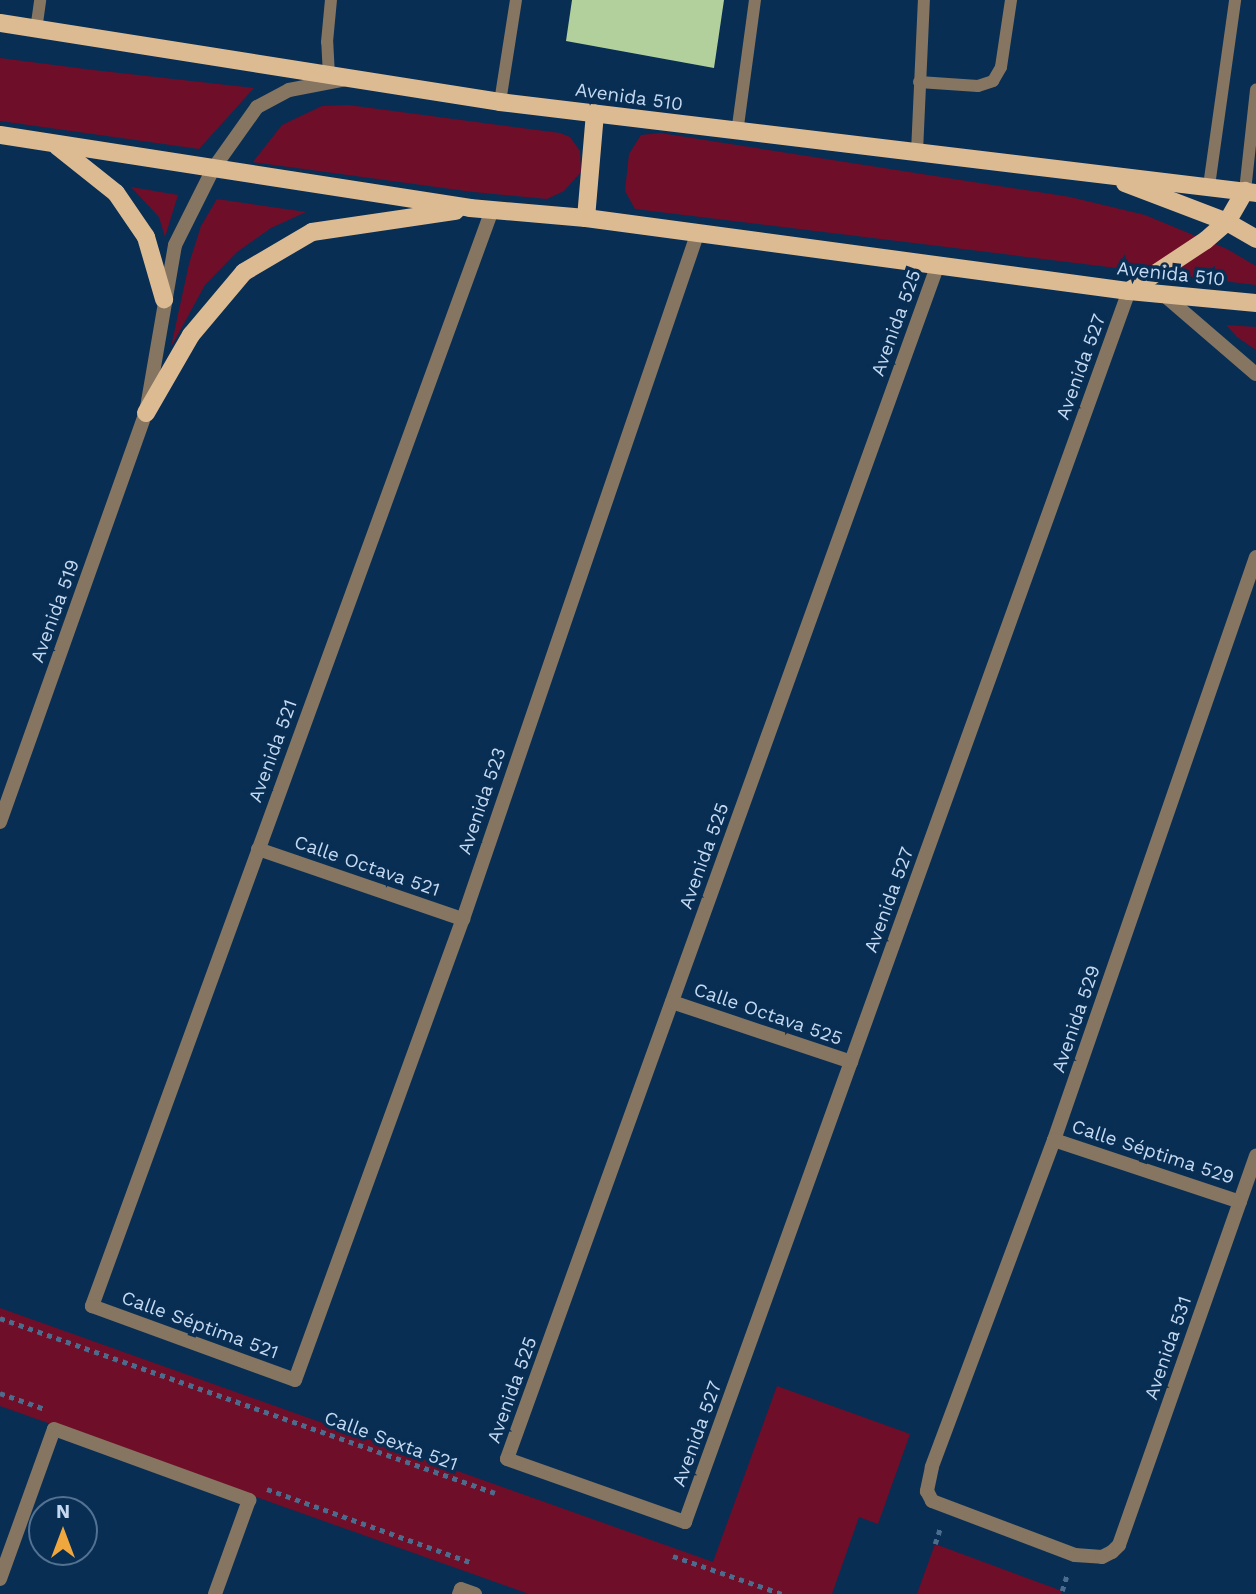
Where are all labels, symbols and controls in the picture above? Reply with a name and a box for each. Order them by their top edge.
street label: Avenida 510 [573,78,685,116]
street label: Avenida 510 [1116,257,1226,291]
street label: Avenida 525 [866,267,926,379]
street label: Avenida 527 [1051,311,1111,423]
street label: Avenida 519 [26,556,84,666]
street label: Avenida 521 [244,696,302,806]
street label: Avenida 523 [453,744,511,858]
street label: Avenida 525 [674,800,734,912]
street label: Calle Octava 521 [291,830,443,902]
street label: Avenida 527 [859,844,919,956]
street label: Avenida 529 [1047,962,1105,1076]
street label: Calle Octava 525 [690,978,846,1050]
street label: Calle Séptima 529 [1069,1115,1237,1189]
street label: Calle Séptima 521 [118,1286,282,1364]
street label: Avenida 531 [1140,1293,1196,1403]
street label: Avenida 525 [482,1334,542,1446]
street label: Avenida 527 [667,1378,727,1490]
street label: Calle Sexta 521 [321,1406,461,1476]
north arrow [28,1496,98,1566]
text: N [56,1500,70,1523]

